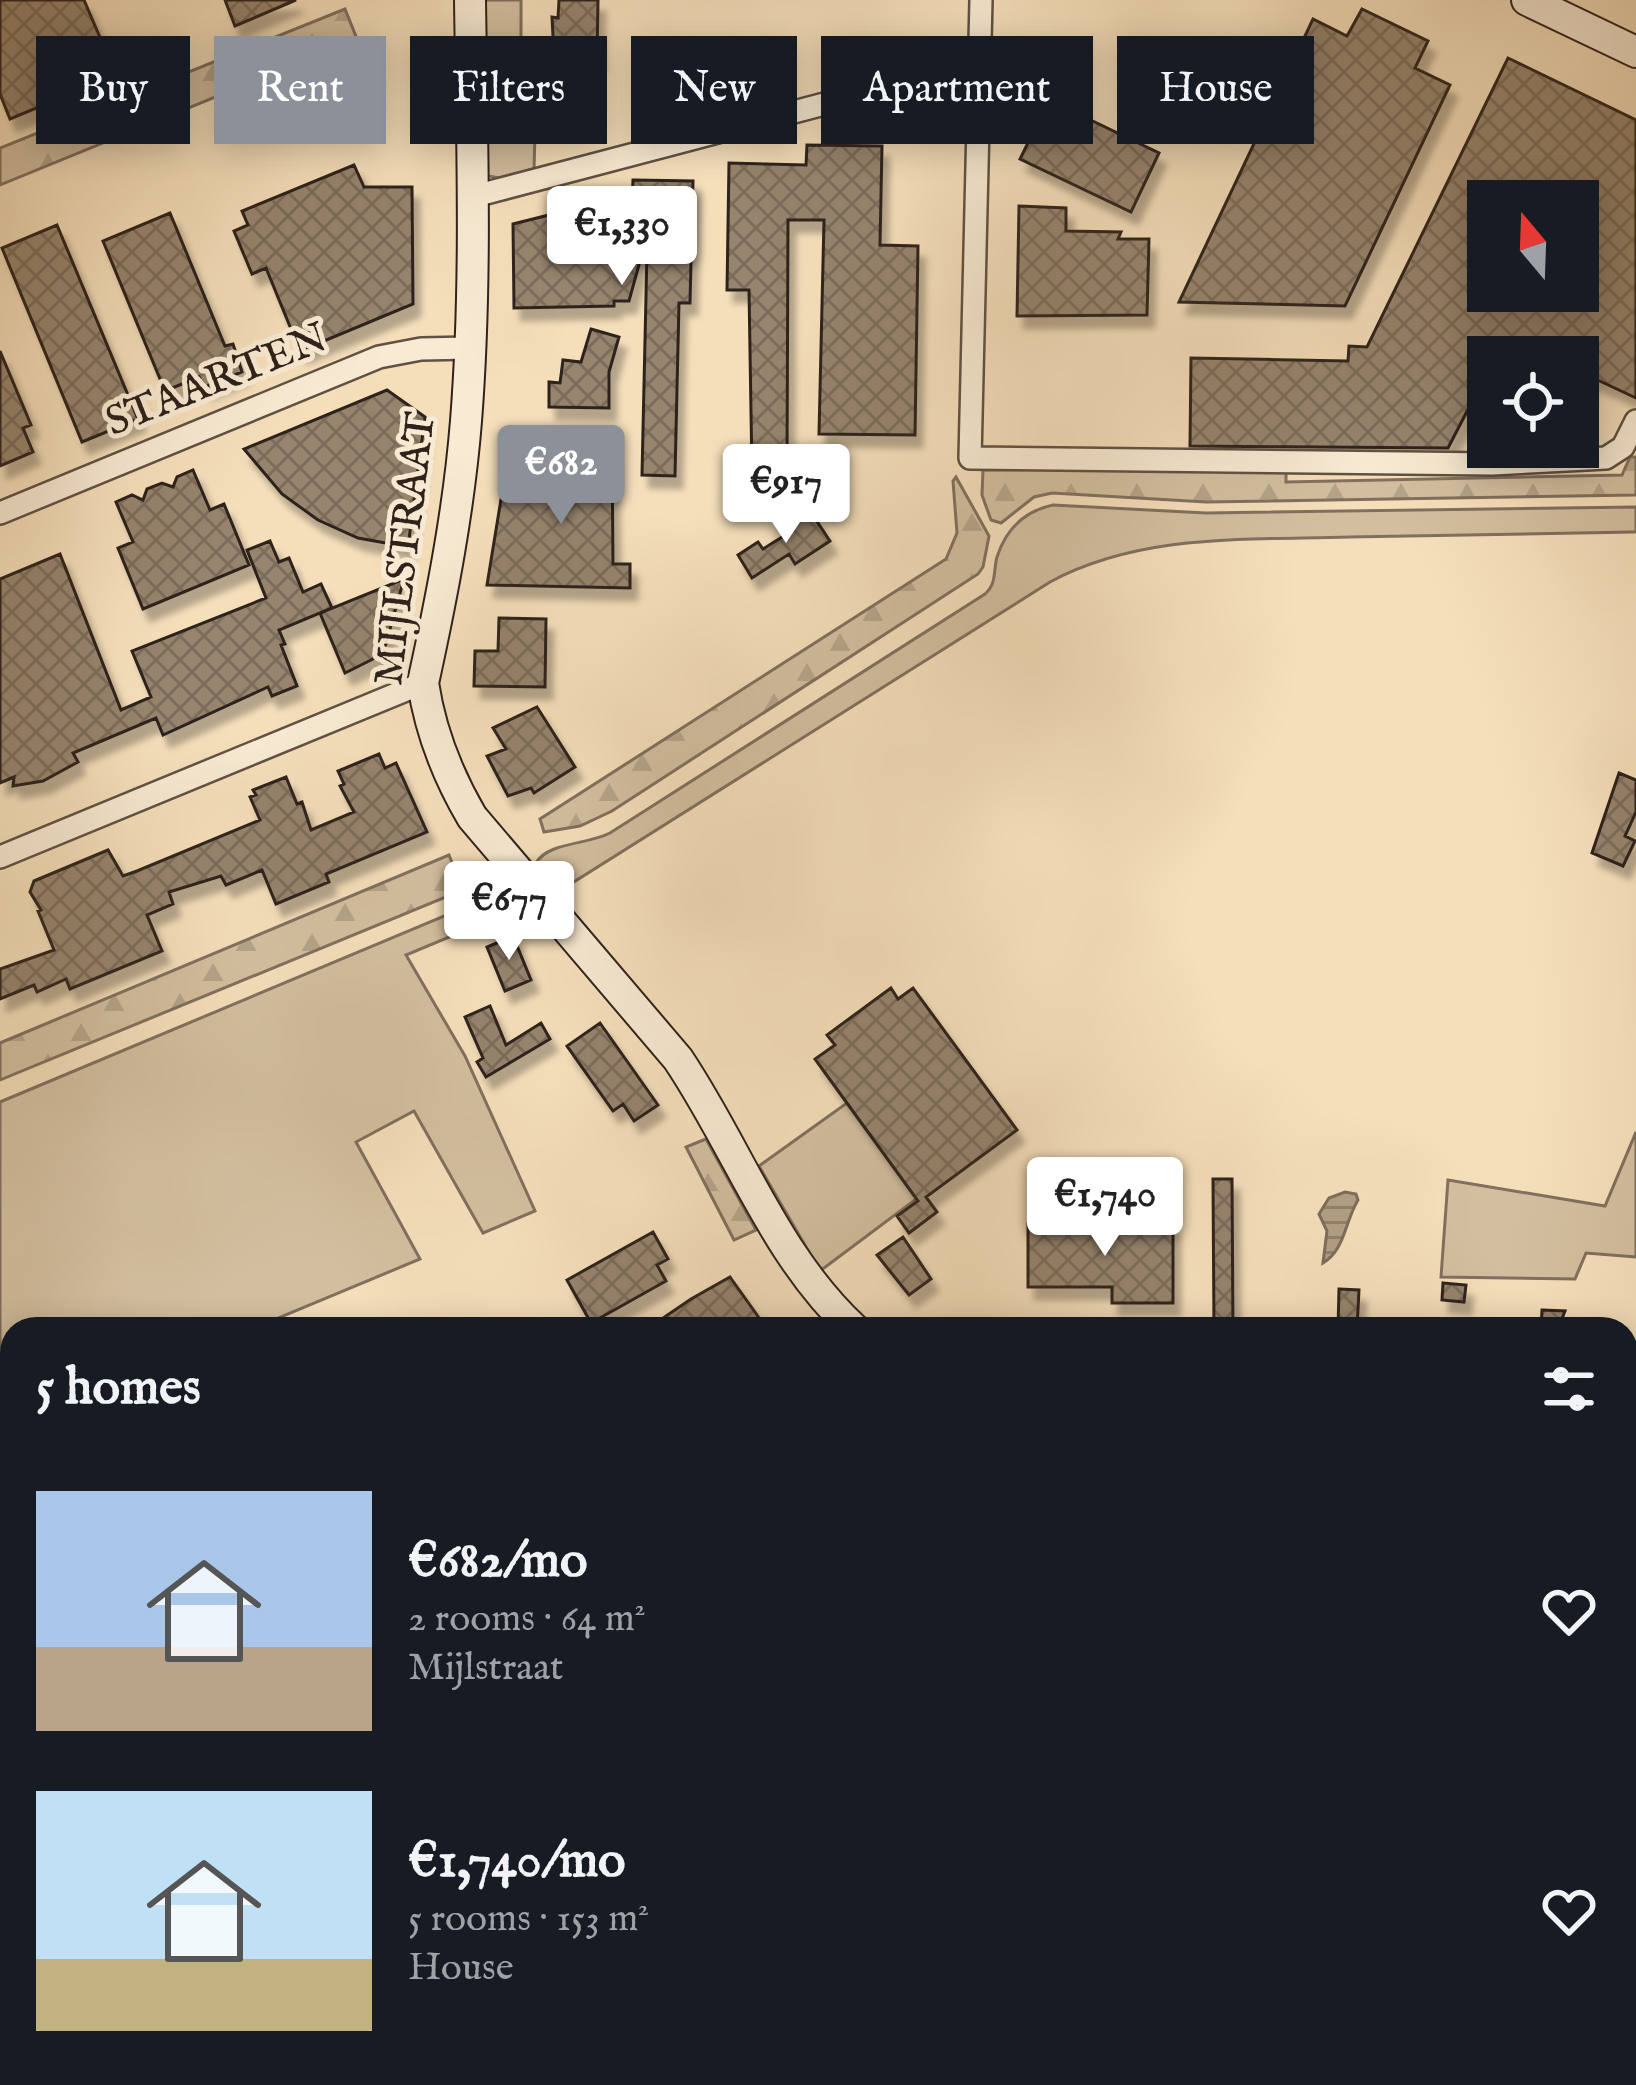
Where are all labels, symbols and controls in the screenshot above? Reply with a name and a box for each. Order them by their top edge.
chip: Buy [36,36,190,144]
chip: Rent [214,36,386,144]
chip: Filters [410,36,607,144]
chip: New [631,36,797,144]
chip: Apartment [821,36,1093,144]
chip: House [1117,36,1314,144]
north arrow [1467,180,1599,312]
map controls [1467,180,1599,468]
pin: €1,330 [524,186,720,288]
text: €1,330 [574,200,670,249]
street label: STAARTEN [98,312,336,450]
button: locate [1467,336,1599,468]
street label: MIJLSTRAAT [363,409,449,689]
pin: €682 [490,425,632,527]
text: €682 [525,439,597,488]
pin: €917 [715,444,857,546]
text: €917 [750,458,822,507]
pin: €677 [438,861,580,963]
text: €677 [471,875,547,924]
pin: €1,740 [1007,1157,1203,1259]
text: €1,740 [1054,1171,1156,1220]
icon: filters [1536,1356,1602,1422]
text: 5 homes [36,1357,201,1422]
text: €682/mo [408,1530,587,1595]
icon: home [132,1539,276,1683]
icon: heart [1536,1578,1602,1644]
text: 2 rooms · 64 m² [408,1595,646,1644]
text: Mijlstraat [408,1644,563,1693]
text: €1,740/mo [408,1830,626,1895]
icon: home [132,1839,276,1983]
icon: heart [1536,1878,1602,1944]
text: 5 rooms · 153 m² [408,1895,649,1944]
text: House [408,1944,514,1993]

